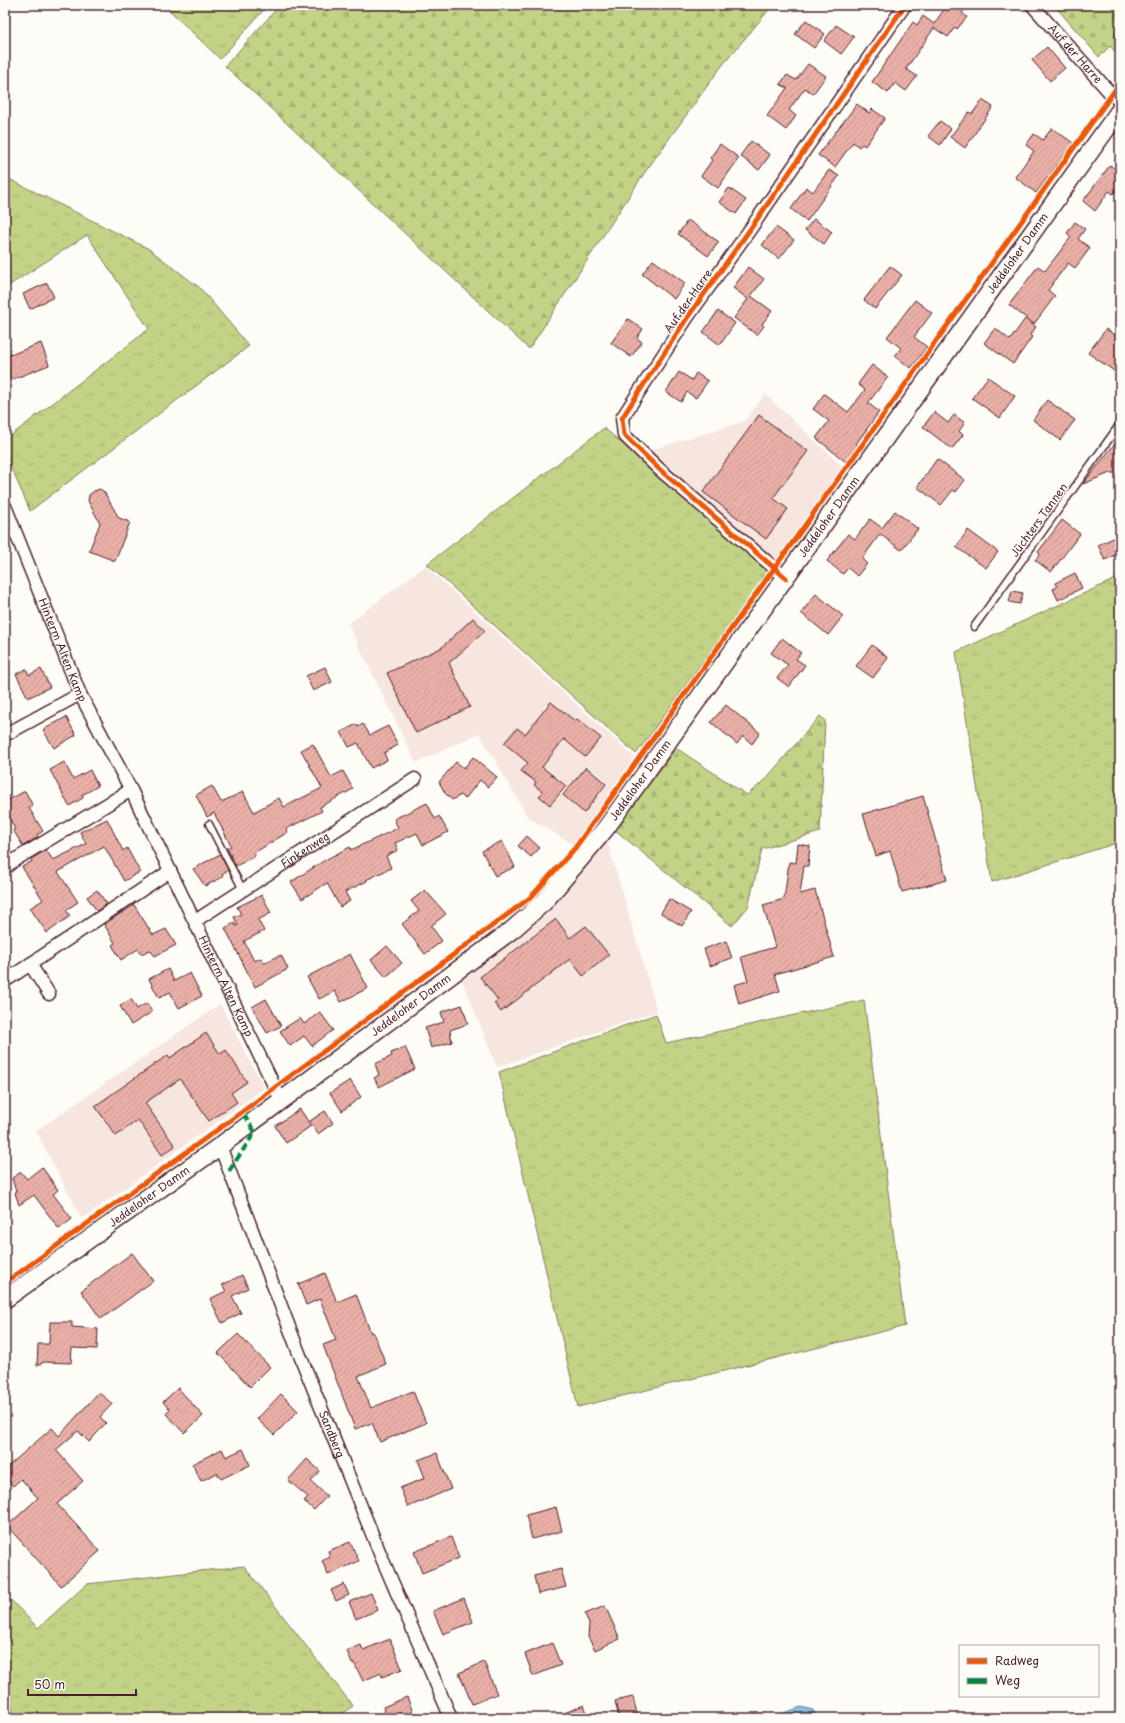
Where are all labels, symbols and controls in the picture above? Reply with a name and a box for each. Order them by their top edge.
street label: Auf der Harre [1045,20,1107,87]
street label: Jeddeloher Damm [982,209,1052,297]
street label: Auf der Harre [659,265,716,336]
street label: Jeddeloher Damm [794,472,863,560]
street label: Jüchters Tannen [1006,479,1071,560]
street label: Hinterm Alten Kamp [35,595,92,705]
street label: Jeddeloher Damm [605,736,675,824]
street label: Finkenweg [277,827,333,872]
street label: Hinterm Alten Kamp [195,932,258,1040]
street label: Jeddeloher Damm [367,969,454,1040]
street label: Jeddeloher Damm [105,1161,193,1231]
street label: Sandberg [315,1408,349,1460]
legend [959,1645,1099,1697]
text: Radweg [995,1651,1039,1669]
scale bar [28,1671,136,1697]
text: Weg [995,1671,1020,1689]
text: 50 m [34,1675,65,1693]

